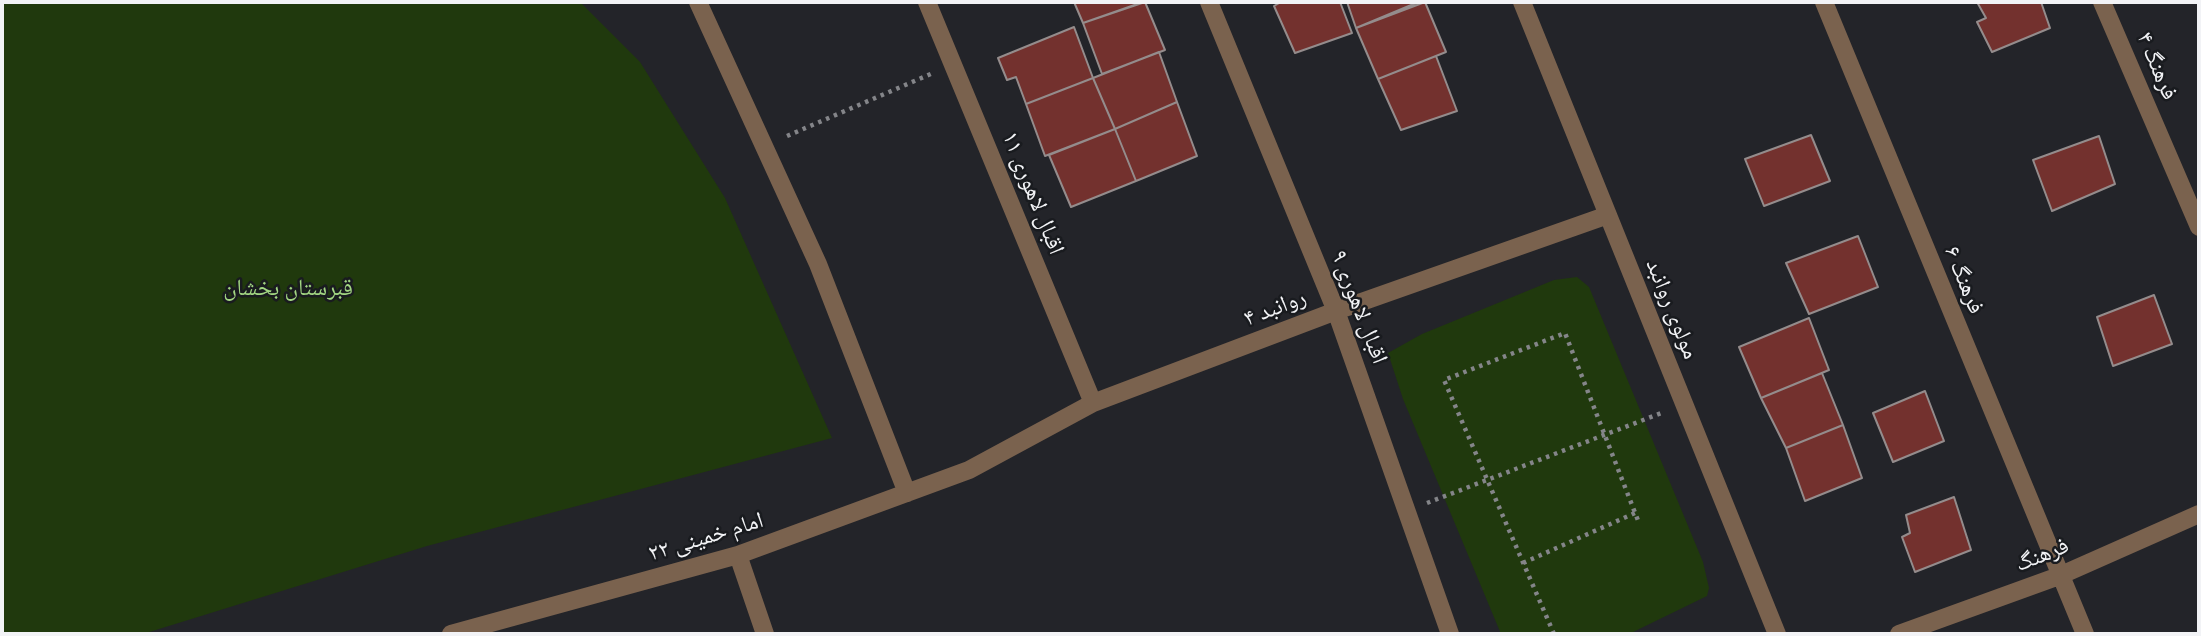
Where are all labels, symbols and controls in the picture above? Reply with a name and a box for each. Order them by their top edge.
street label: فرهنگ ۴ [2130,28,2184,104]
street label: اقبال لاهوری ۱۱ [996,128,1070,258]
street label: فرهنگ ۶ [1938,242,1990,318]
street label: اقبال لاهوری ۹ [1325,246,1393,368]
street label: مولوی روانبد [1639,255,1705,363]
park label: قبرستان بخشان [223,274,353,302]
street label: روانبد ۴ [1240,284,1310,332]
street label: امام خمینی ۲۲ [645,506,767,568]
street label: فرهنگ [2011,532,2073,578]

